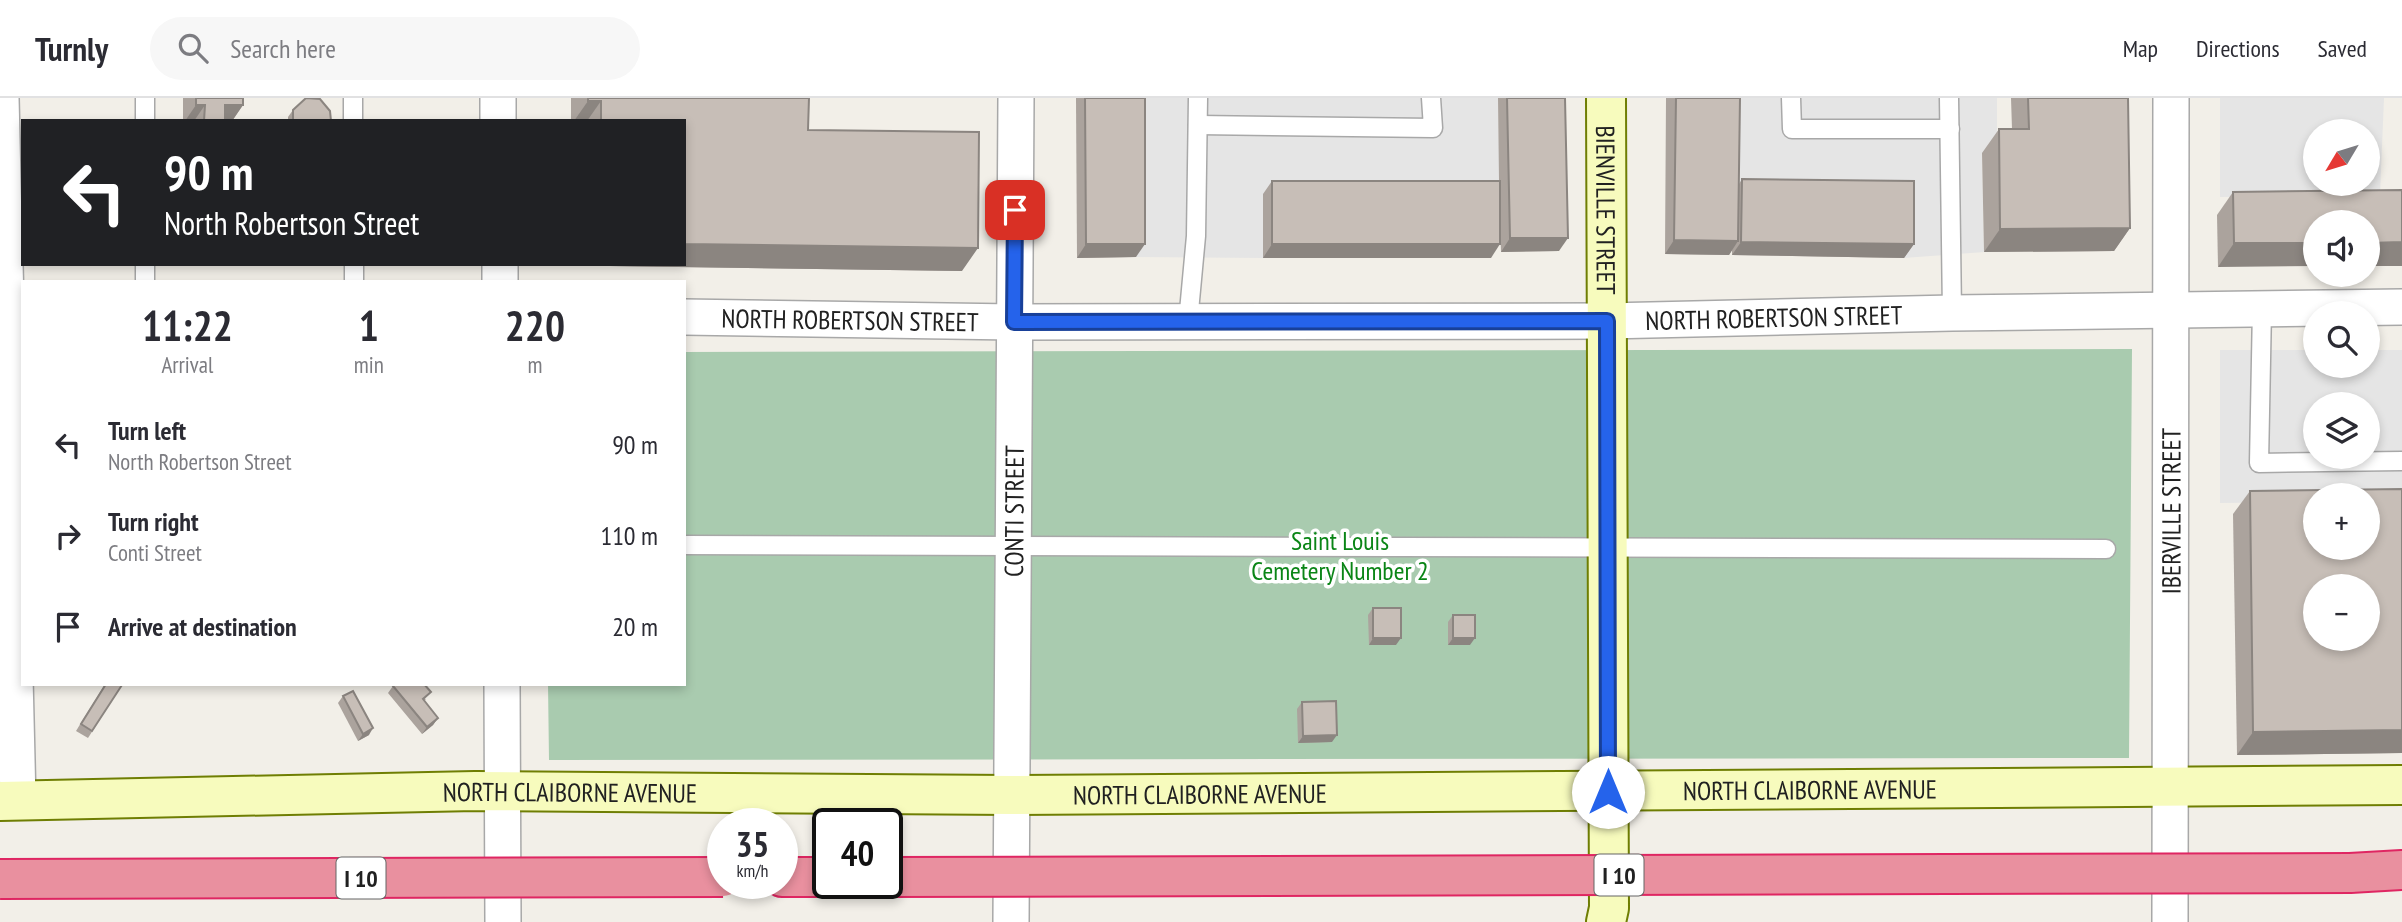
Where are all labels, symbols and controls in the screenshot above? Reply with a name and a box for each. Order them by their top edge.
search box [150,17,640,80]
text: Turnly [35,27,108,70]
icon: search [174,29,212,67]
text: Search here [230,32,336,65]
text: Map [2123,33,2158,64]
text: Directions [2196,33,2280,64]
text: Saved [2318,33,2367,64]
north arrow [2303,119,2380,196]
map controls [2303,119,2380,651]
street label: BIENVILLE STREET [1590,125,1623,295]
text: 90 m [164,140,253,204]
icon: left [49,147,140,238]
pin [985,180,1045,240]
icon: arrive [996,191,1034,229]
text: North Robertson Street [164,202,419,244]
button: sound [2303,210,2380,287]
text: 11:22 [142,298,233,353]
text: 1 [359,298,379,353]
text: 220 [505,298,565,353]
street label: NORTH ROBERTSON STREET [1645,298,1903,337]
street label: NORTH ROBERTSON STREET [721,301,979,338]
button: search [2303,301,2380,378]
text: Arrival [161,350,213,379]
text: min [354,350,384,379]
text: m [527,350,542,379]
button: layers [2303,392,2380,469]
text: Turn left [108,414,186,447]
icon: left [49,426,87,464]
street label: IBERVILLE STREET [2154,427,2187,594]
text: 90 m [612,428,658,461]
street label: CONTI STREET [997,445,1030,577]
text: North Robertson Street [108,447,292,476]
button: + [2303,483,2380,560]
text: Turn right [108,505,199,538]
icon: right [49,517,87,555]
text: 110 m [600,519,658,552]
park label: Saint Louis Cemetery Number 2 [1251,524,1429,587]
text: Conti Street [108,538,202,567]
button: − [2303,574,2380,651]
icon: arrive [49,608,87,646]
text: Arrive at destination [108,610,297,643]
text: 20 m [612,610,658,643]
position arrow [1571,755,1645,829]
street label: NORTH CLAIBORNE AVENUE [1683,772,1937,807]
street label: NORTH CLAIBORNE AVENUE [443,774,697,809]
street label: NORTH CLAIBORNE AVENUE [1073,776,1327,811]
speed limit sign: 40 [812,808,903,899]
text: 35 [736,821,769,867]
road number: I 10 [1594,854,1644,896]
road number: I 10 [336,858,386,898]
text: km/h [737,859,768,882]

